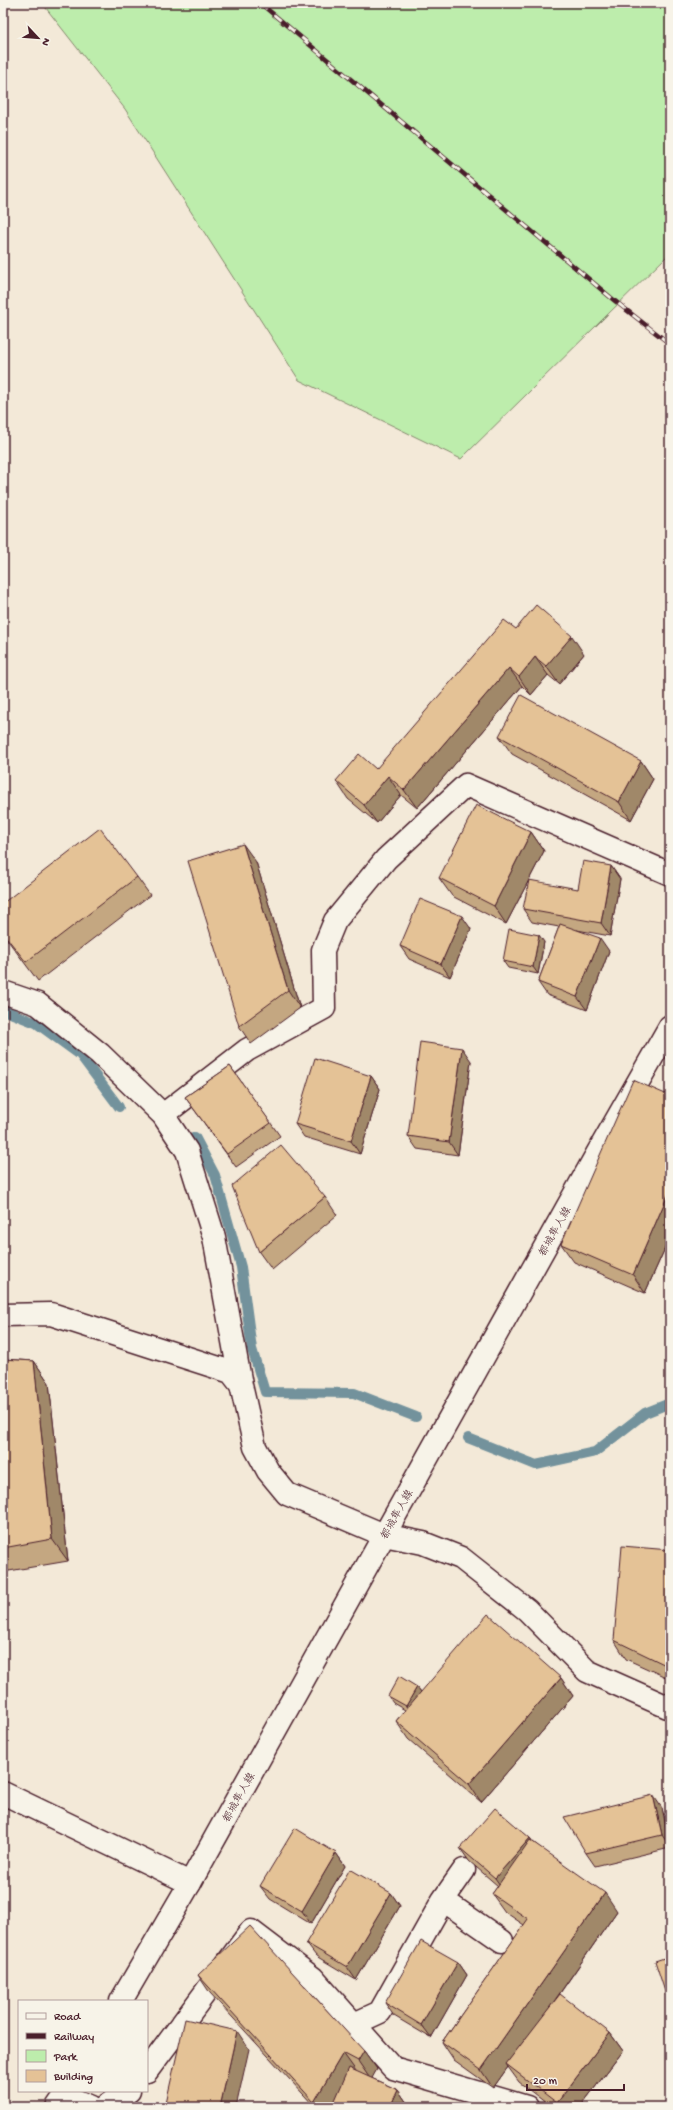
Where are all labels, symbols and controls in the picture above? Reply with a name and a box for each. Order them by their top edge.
north arrow [18,18,58,58]
text: N [38,36,52,47]
street label: 都城隼人線 [536,1205,574,1259]
street label: 都城隼人線 [378,1488,416,1542]
street label: 都城隼人線 [220,1771,258,1825]
legend [18,2000,148,2092]
text: Road [54,2011,81,2025]
text: Railway [54,2031,94,2045]
text: Park [53,2051,79,2065]
scale bar [527,2066,624,2092]
text: Building [53,2071,93,2085]
text: 20 m [533,2075,558,2089]

